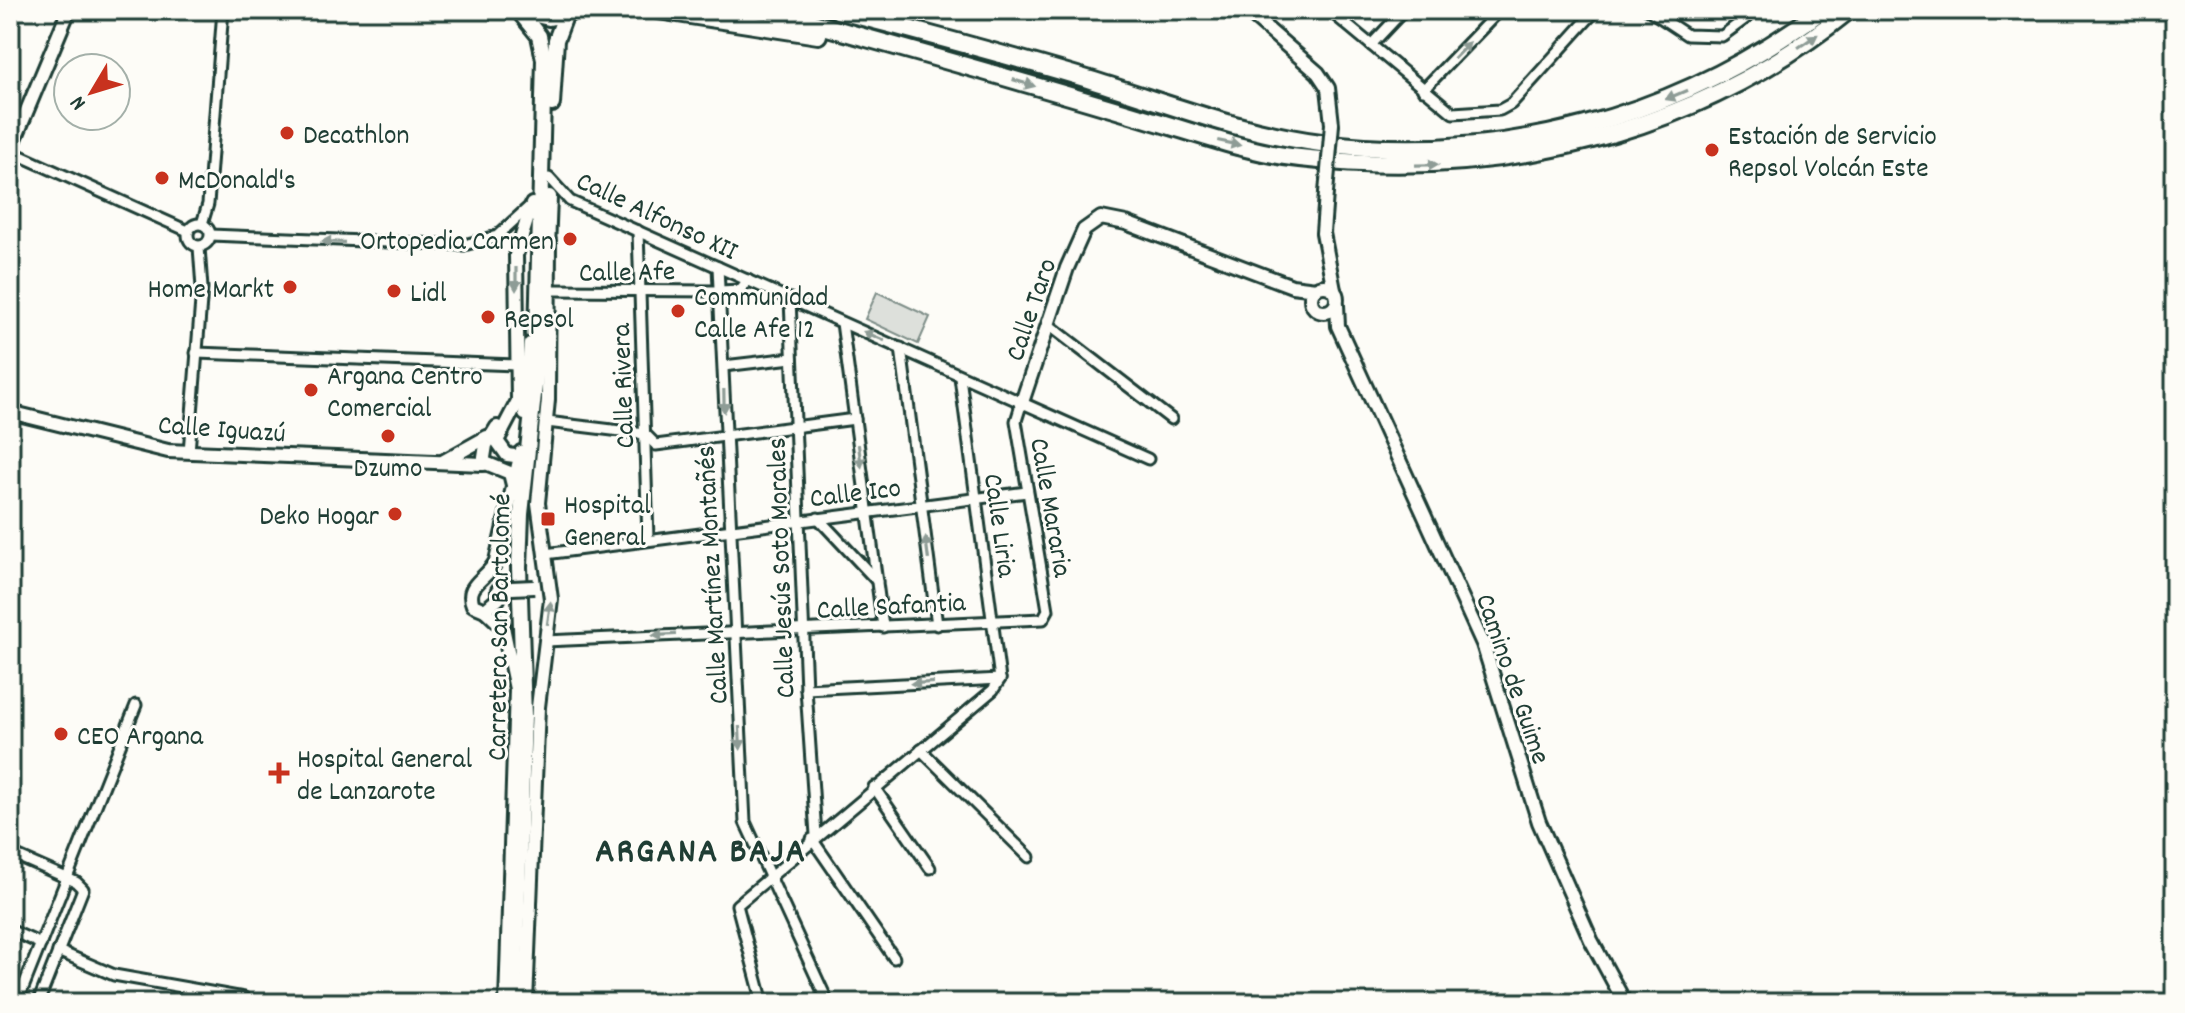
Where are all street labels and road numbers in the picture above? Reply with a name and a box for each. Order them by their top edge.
street label: Calle Alfonso XII [569,164,744,274]
street label: Calle Afe [578,254,676,296]
street label: Calle Taro [998,254,1070,367]
street label: Calle Rivera [604,322,648,449]
street label: Calle Iguazú [156,408,287,456]
street label: Calle Mararia [1016,435,1080,581]
street label: Calle Jesús Soto Morales [759,437,809,699]
street label: Calle Martínez Montañés [688,444,742,705]
street label: Calle Ico [808,471,903,521]
street label: Calle Liria [970,471,1024,581]
street label: Carretera San Bartolomé [480,493,524,761]
street label: Calle Safantia [816,585,968,633]
street label: Camino de Guime [1462,589,1558,770]

